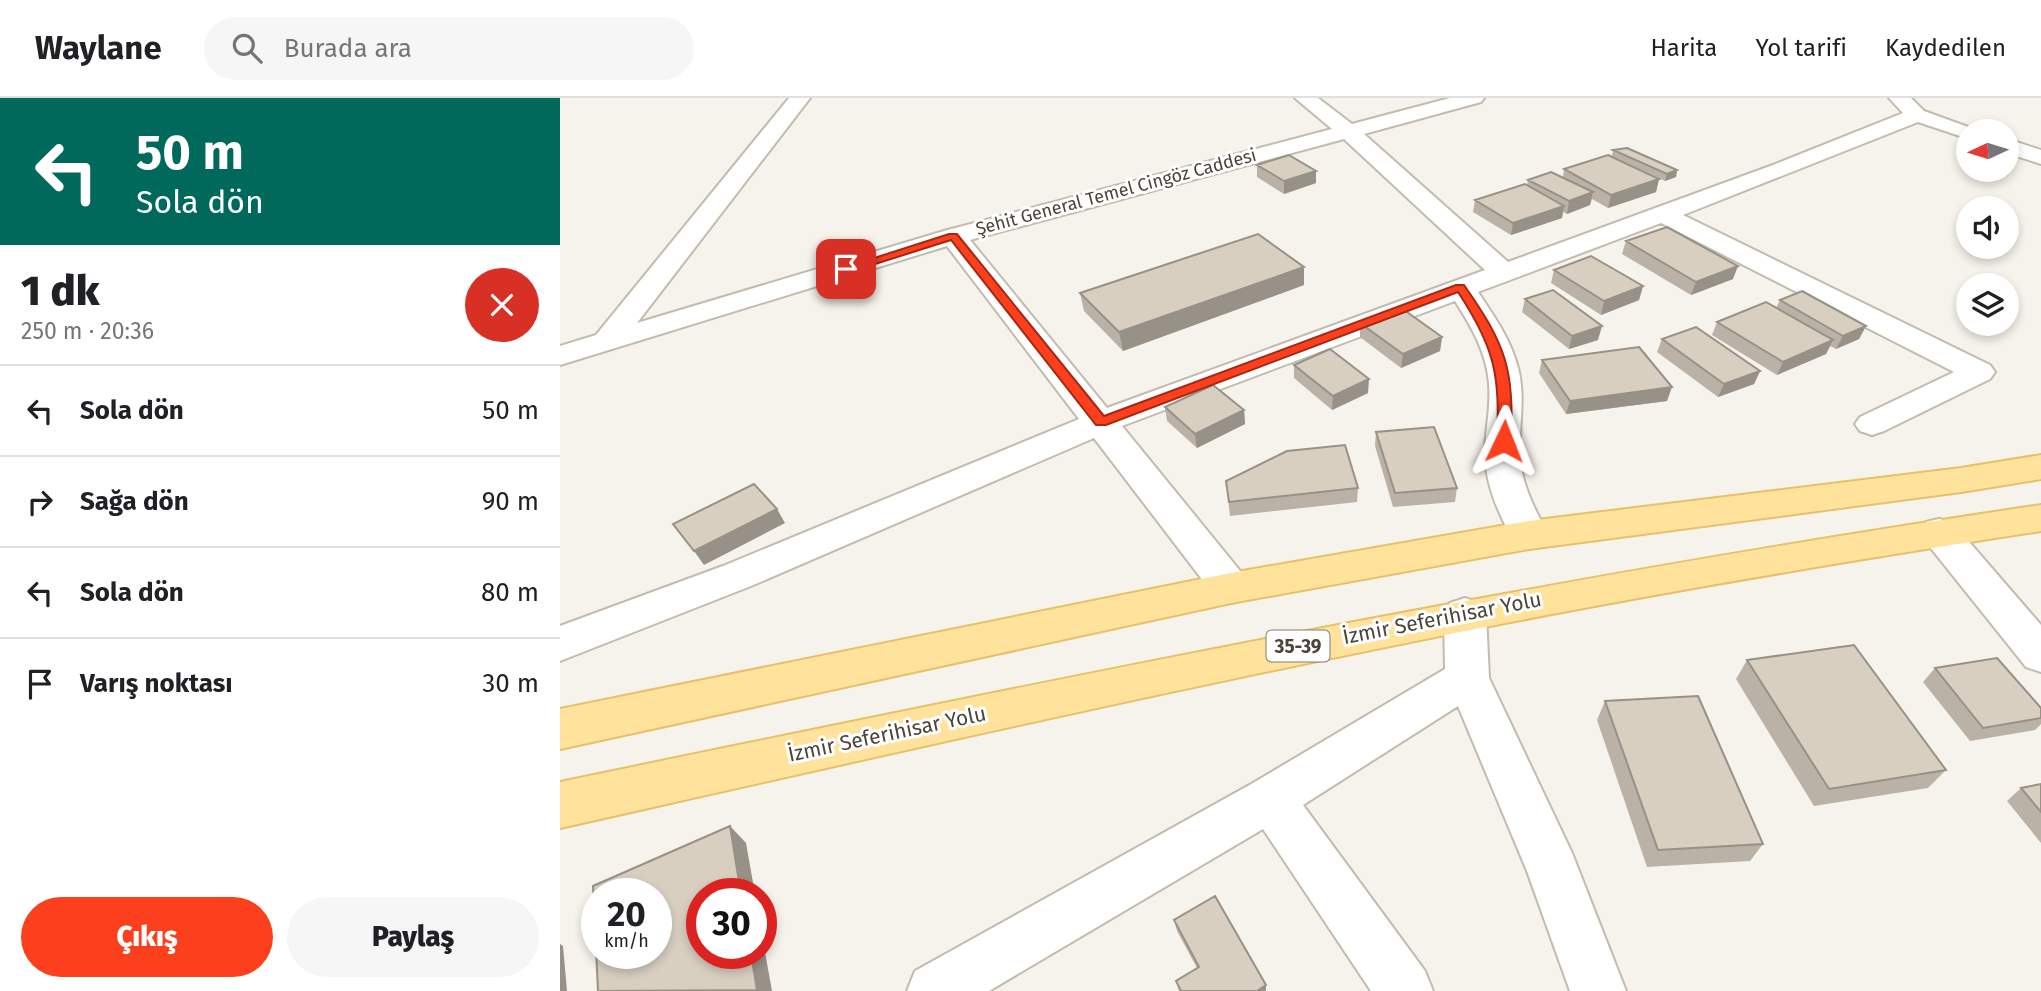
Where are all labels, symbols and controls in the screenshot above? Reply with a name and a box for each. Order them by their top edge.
search box [204,17,694,80]
text: Waylane [35,28,162,68]
icon: search [228,29,266,67]
text: Burada ara [284,33,412,64]
text: Harita [1650,34,1717,62]
text: Yol tarifi [1755,34,1847,62]
text: Kaydedilen [1885,34,2006,62]
north arrow [1956,119,2020,182]
map controls [1956,119,2019,336]
text: 50 m [136,123,244,182]
icon: left [21,126,112,217]
street label: Şehit General Temel Cingöz Caddesi [973,144,1259,240]
text: Sola dön [136,183,264,221]
button: sound [1956,196,2019,259]
pin [816,239,876,299]
icon: arrive [827,250,865,288]
text: 1 dk [21,266,99,316]
button: close [465,268,539,342]
button: layers [1956,273,2019,336]
text: 250 m · 20:36 [21,317,154,345]
icon: left [21,392,59,430]
text: Sola dön [80,395,184,426]
text: 50 m [482,395,539,426]
position arrow [1467,404,1541,478]
icon: right [21,483,59,521]
text: Sağa dön [80,486,189,517]
text: 90 m [482,486,539,517]
icon: left [21,574,59,612]
text: Sola dön [80,577,184,608]
text: 80 m [481,577,539,608]
street label: İzmir Seferihisar Yolu [1340,586,1544,650]
road number: 35-39 [1266,631,1330,662]
icon: arrive [21,665,59,703]
text: Varış noktası [80,668,233,699]
text: 30 m [482,668,539,699]
street label: İzmir Seferihisar Yolu [785,700,989,768]
speed limit sign: 30 [686,878,777,969]
text: 20 [607,893,646,935]
button: Çıkış [21,897,273,977]
button: Paylaş [287,897,539,977]
text: km/h [604,930,649,952]

